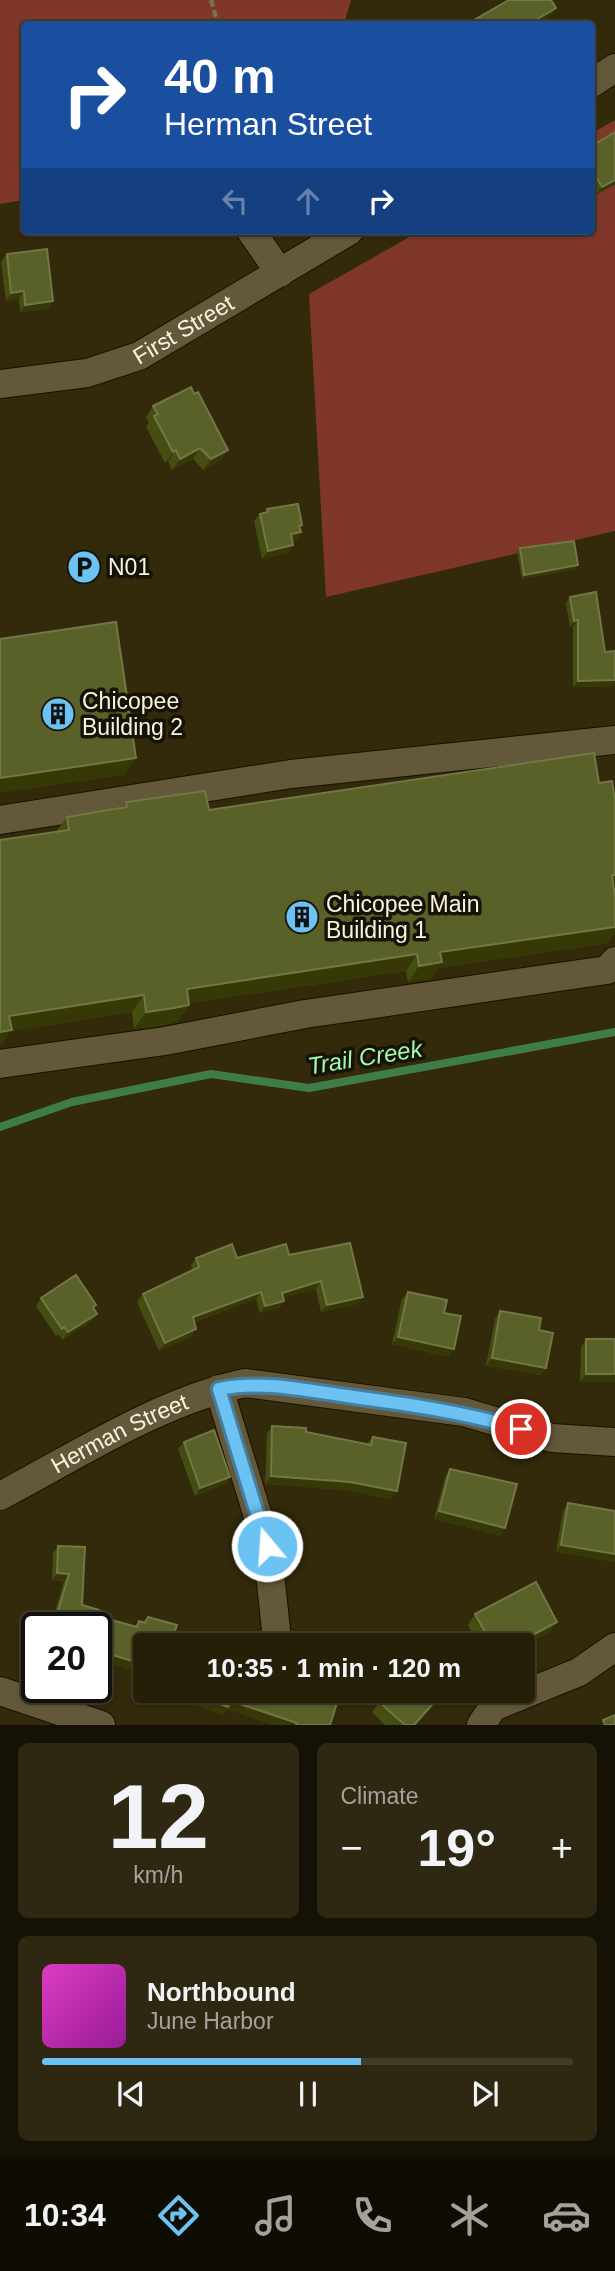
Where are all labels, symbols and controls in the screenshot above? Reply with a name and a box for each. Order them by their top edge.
icon: right [49,49,140,140]
text: 40 m [164,49,276,103]
text: Herman Street [164,106,372,142]
icon: left [216,182,254,220]
icon: ahead [289,182,327,220]
icon: right [362,182,400,220]
street label: First Street [128,289,239,370]
parking icon: N01 [65,548,103,586]
place label: N01 [108,554,150,580]
place label: Chicopee Building 2 [82,688,183,740]
building icon: Chicopee Building 2 [39,695,77,733]
place label: Chicopee Main Building 1 [326,891,479,943]
building icon: Chicopee Main Building 1 [283,898,321,936]
water label: Trail Creek [306,1034,426,1079]
street label: Herman Street [46,1388,192,1479]
pin [491,1399,551,1459]
icon: arrive [502,1410,540,1448]
position arrow [230,1509,304,1583]
speed limit sign: 20 [21,1612,112,1703]
text: 10:35 · 1 min · 120 m [207,1653,461,1683]
text: 12 [108,1766,209,1867]
text: Climate [341,1783,418,1809]
text: 19° [417,1819,496,1877]
text: − [341,1827,363,1869]
text: + [551,1827,573,1869]
text: km/h [133,1862,183,1888]
text: Northbound [147,1977,296,2007]
text: June Harbor [147,2008,274,2034]
icon: previous [112,2075,150,2113]
icon: pause [289,2075,327,2113]
icon: next [466,2075,504,2113]
icon: directions [154,2191,203,2240]
icon: music [251,2191,300,2240]
icon: phone [348,2191,397,2240]
icon: climate [445,2191,494,2240]
icon: car [542,2191,591,2240]
text: 10:34 [24,2197,106,2233]

